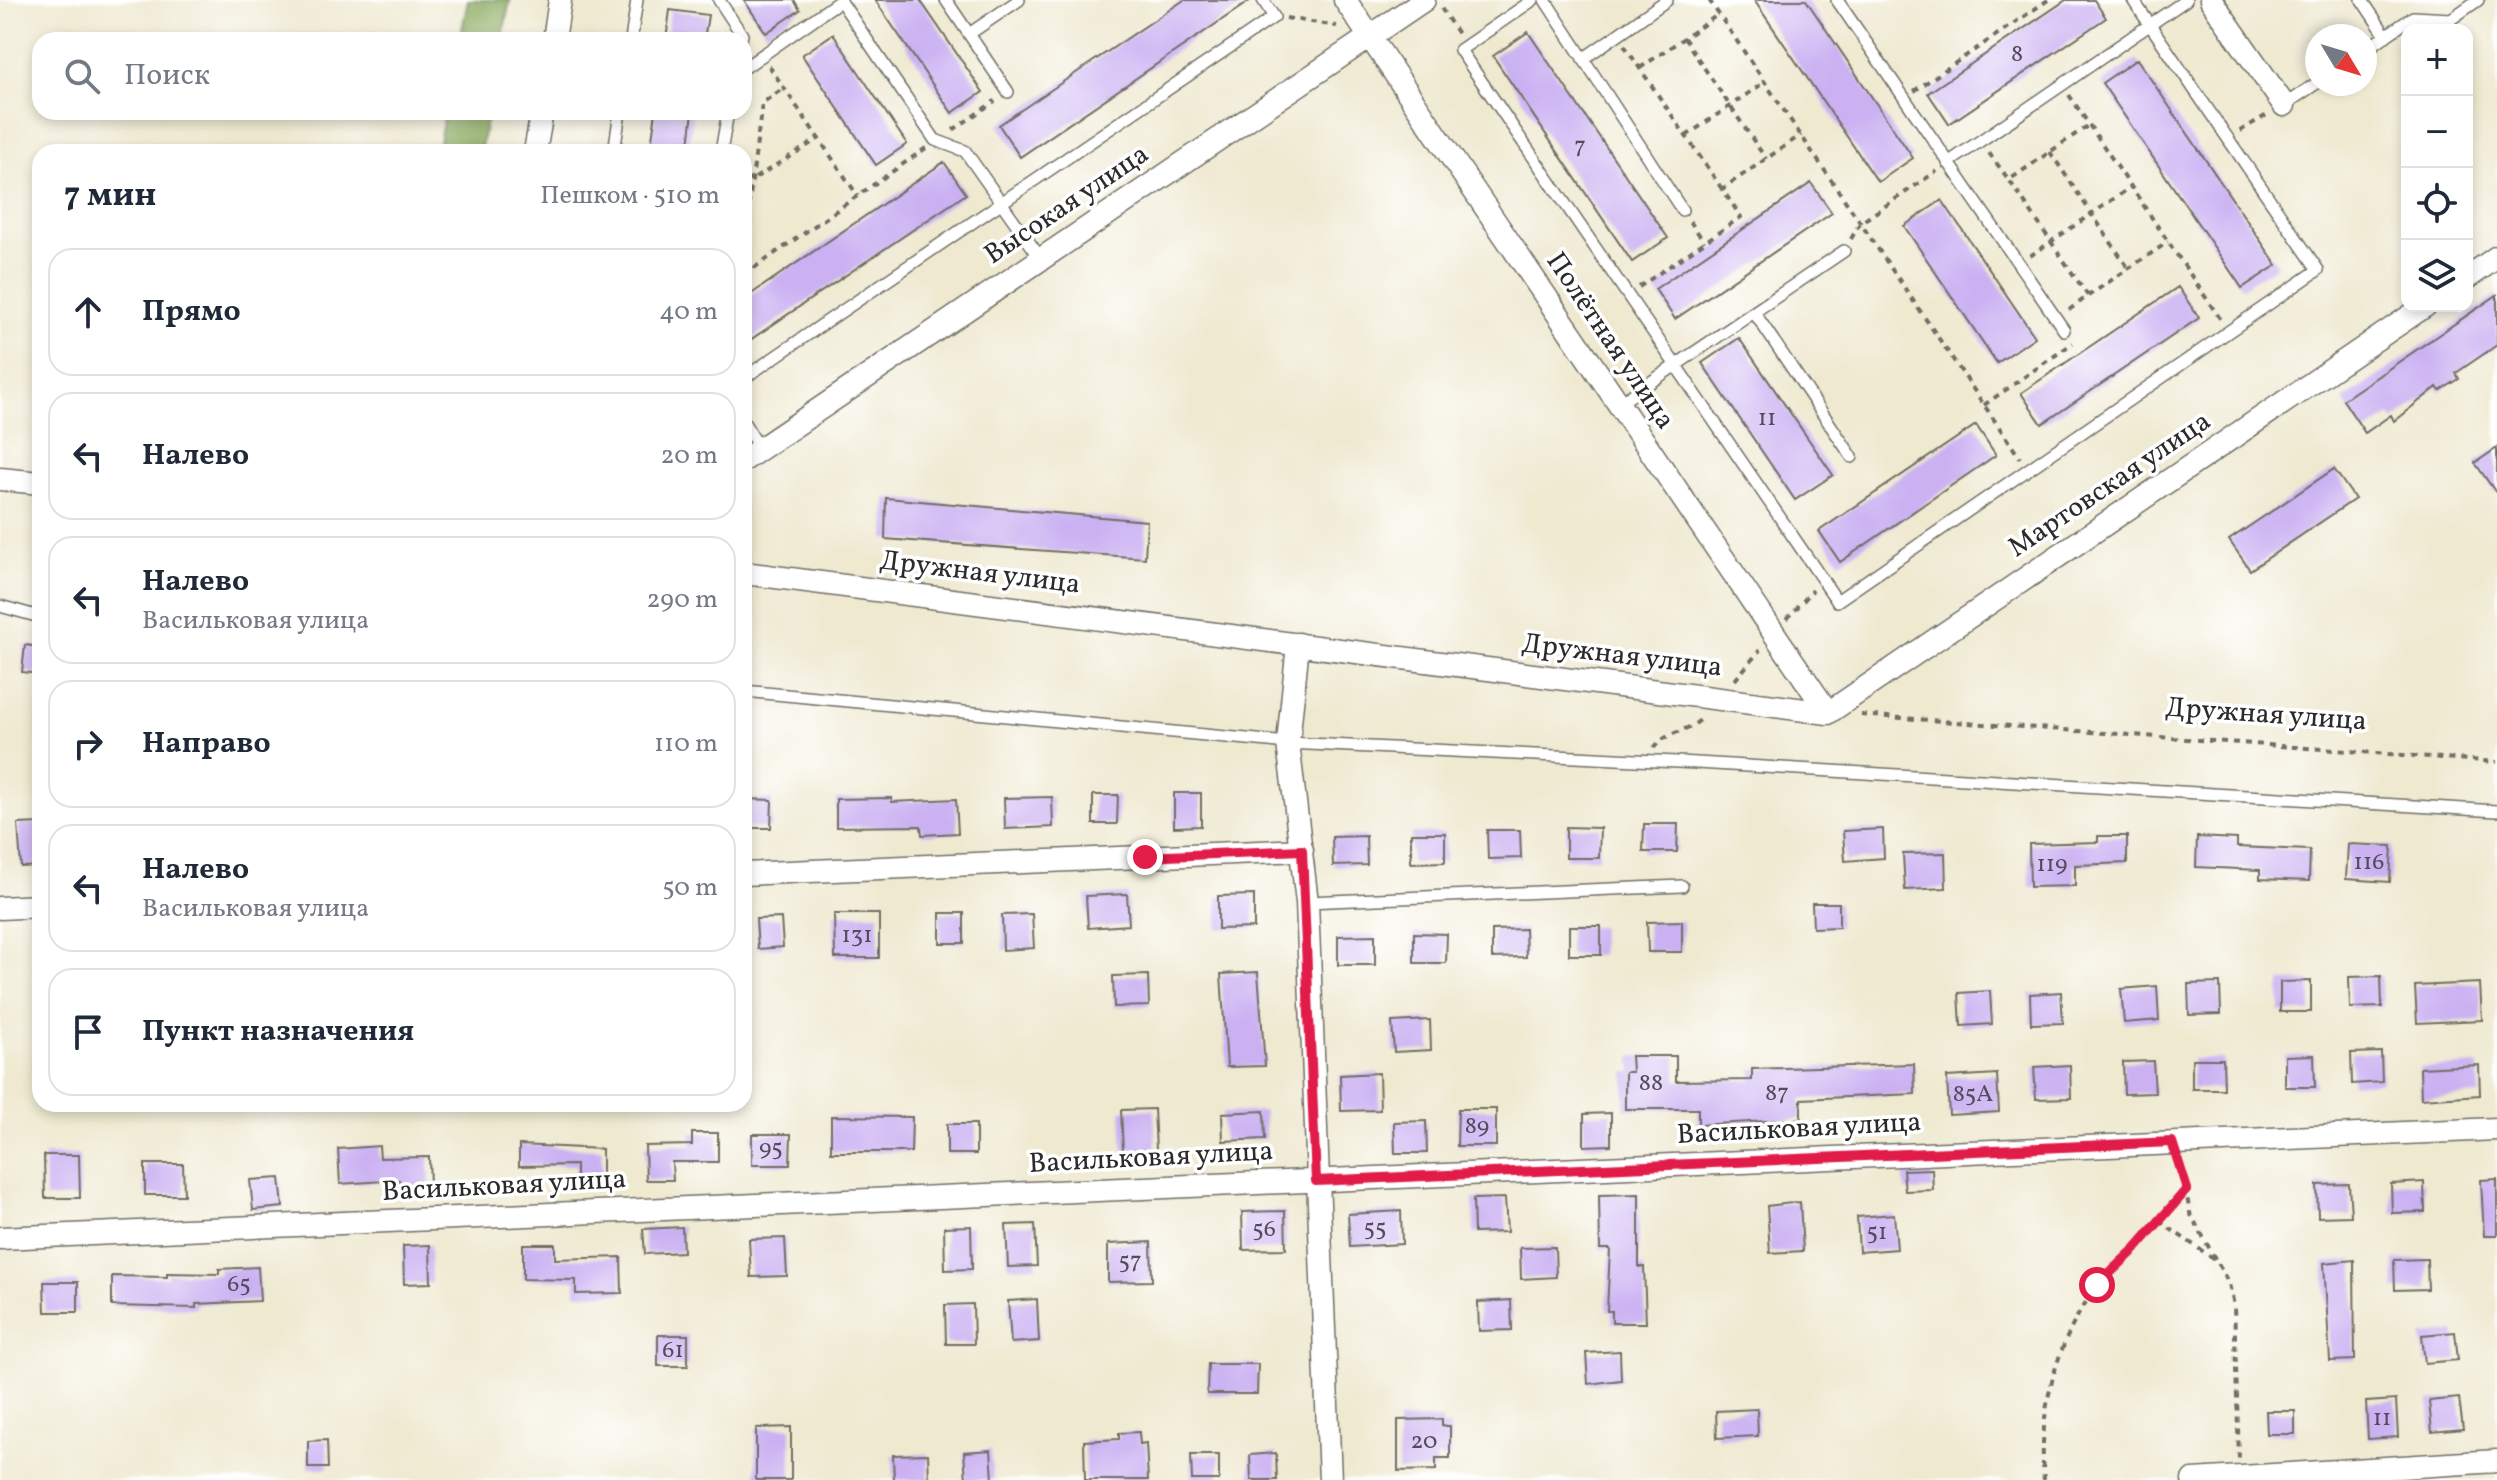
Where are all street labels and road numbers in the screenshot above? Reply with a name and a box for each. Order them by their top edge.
street label: Высокая улица [977,135,1157,275]
street label: Полётная улица [1536,245,1684,437]
street label: Мартовская улица [2001,403,2219,567]
street label: Дружная улица [877,541,1083,605]
street label: Дружная улица [1519,624,1725,688]
street label: Дружная улица [2164,689,2368,741]
street label: Васильковая улица [1676,1103,1922,1155]
street label: Васильковая улица [1028,1132,1274,1184]
street label: Васильковая улица [381,1160,627,1212]

